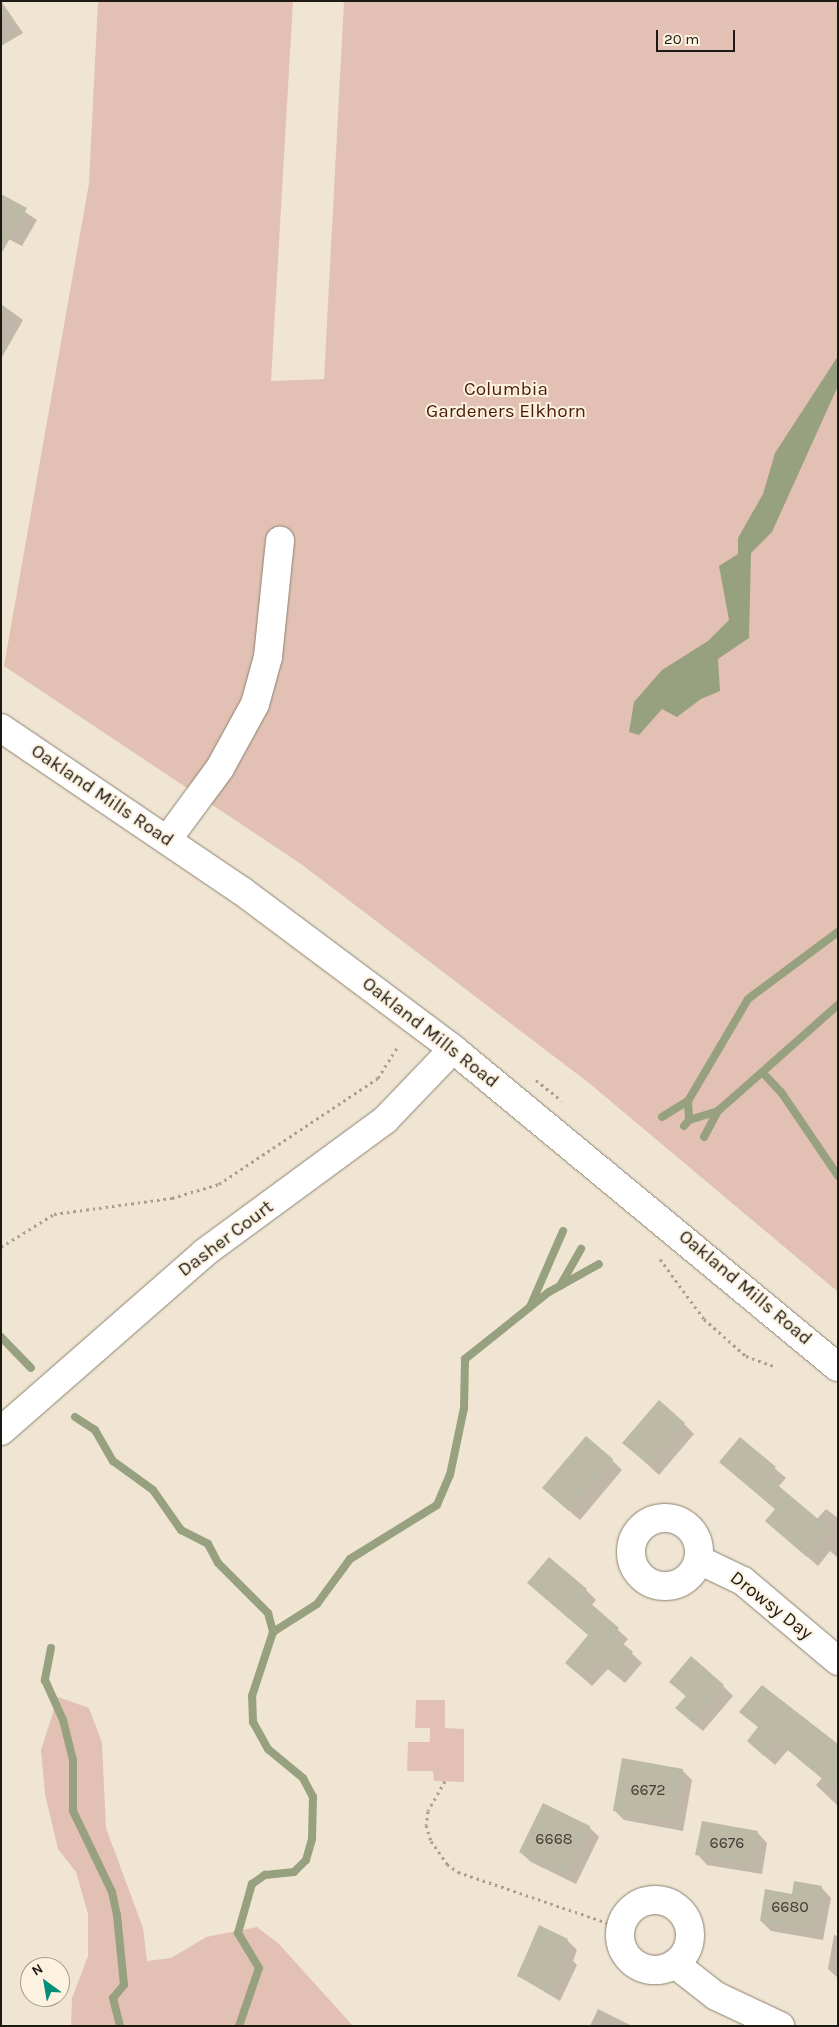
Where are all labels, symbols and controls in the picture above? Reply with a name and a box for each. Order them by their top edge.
scale bar [659,20,738,52]
text: 20 m [664,30,699,48]
park label: Columbia Gardeners Elkhorn [426,379,586,423]
street label: Oakland Mills Road [26,740,178,852]
street label: Oakland Mills Road [357,973,503,1093]
street label: Dasher Court [174,1196,278,1282]
street label: Oakland Mills Road [674,1226,816,1350]
street label: Drowsy Day [725,1567,817,1645]
house number: 6672 [630,1780,666,1800]
house number: 6668 [535,1829,573,1849]
house number: 6676 [710,1833,744,1853]
house number: 6680 [771,1897,809,1917]
north arrow [20,1957,70,2007]
text: N [29,1960,46,1980]

